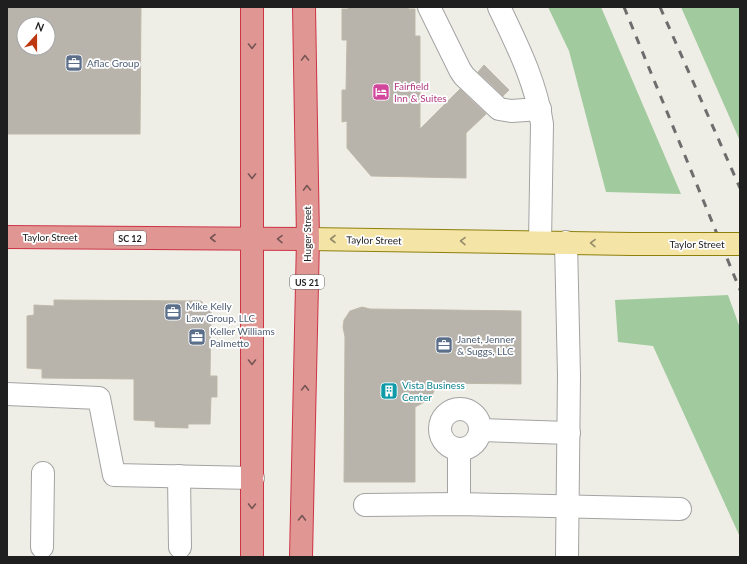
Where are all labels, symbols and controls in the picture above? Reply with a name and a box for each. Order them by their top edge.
north arrow [16,16,56,56]
text: N [33,19,46,34]
one-way arrow [248,43,256,49]
office icon: Aflac Group [64,53,84,73]
one-way arrow [301,55,309,61]
place label: Aflac Group [87,57,140,69]
place label: Fairfield Inn & Suites [394,80,447,104]
hotel icon: Fairfield Inn & Suites [371,82,391,102]
one-way arrow [248,173,256,179]
one-way arrow [303,185,311,191]
street label: Huger Street [301,206,313,262]
street label: Taylor Street [22,231,78,243]
road number: SC 12 [114,231,146,245]
one-way arrow [210,234,216,242]
one-way arrow [277,234,283,243]
street label: Taylor Street [346,234,402,246]
one-way arrow [330,235,336,243]
one-way arrow [460,237,466,245]
street label: Taylor Street [669,238,725,250]
one-way arrow [590,239,596,247]
road number: US 21 [290,275,324,289]
place label: Mike Kelly Law Group, LLC [186,300,256,324]
office icon: Mike Kelly Law Group, LLC [163,302,183,322]
place label: Keller Williams Palmetto [210,325,275,349]
office icon: Keller Williams Palmetto [187,327,207,347]
place label: Janet, Jenner & Suggs, LLC [457,333,515,357]
office icon: Janet, Jenner & Suggs, LLC [434,335,454,355]
one-way arrow [248,359,256,365]
place label: Vista Business Center [402,379,465,403]
building icon: Vista Business Center [379,381,399,401]
one-way arrow [301,385,309,391]
one-way arrow [248,503,256,509]
one-way arrow [298,515,306,521]

